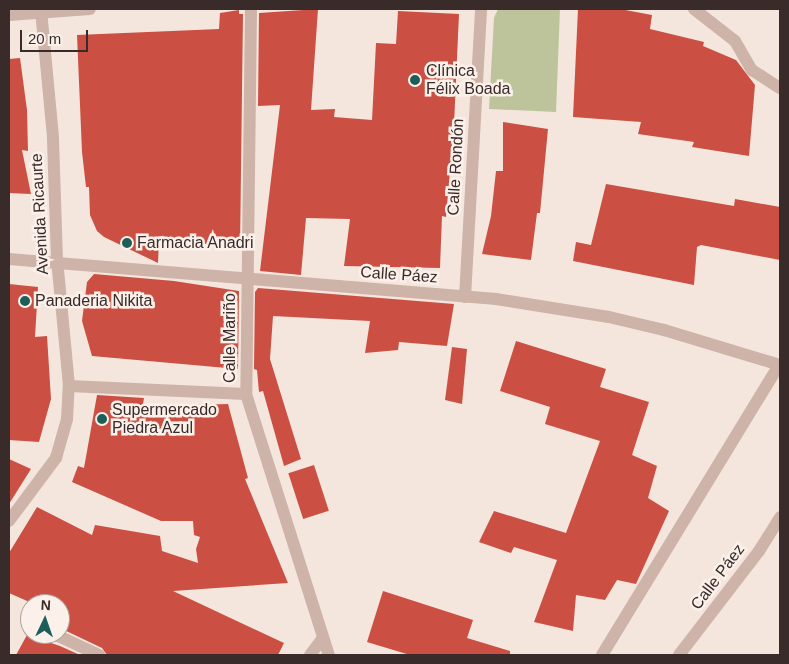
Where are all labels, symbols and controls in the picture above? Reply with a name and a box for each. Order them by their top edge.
scale bar [22,20,90,52]
text: 20 m [28,30,61,47]
place label: Clínica Félix Boada [426,61,510,99]
marker: Clínica Félix Boada [408,73,422,87]
street label: Calle Rondón [444,118,468,216]
street label: Avenida Ricaurte [27,153,53,275]
place label: Farmacia Anadri [137,233,254,253]
marker: Farmacia Anadri [121,237,133,249]
street label: Calle Páez [360,263,438,287]
place label: Panaderia Nikita [35,291,152,311]
street label: Calle Mariño [220,293,240,383]
marker: Panaderia Nikita [19,295,31,307]
place label: Supermercado Piedra Azul [112,400,217,438]
marker: Supermercado Piedra Azul [96,413,108,425]
street label: Calle Páez [687,540,749,614]
north arrow [20,594,70,644]
text: N [40,597,51,613]

